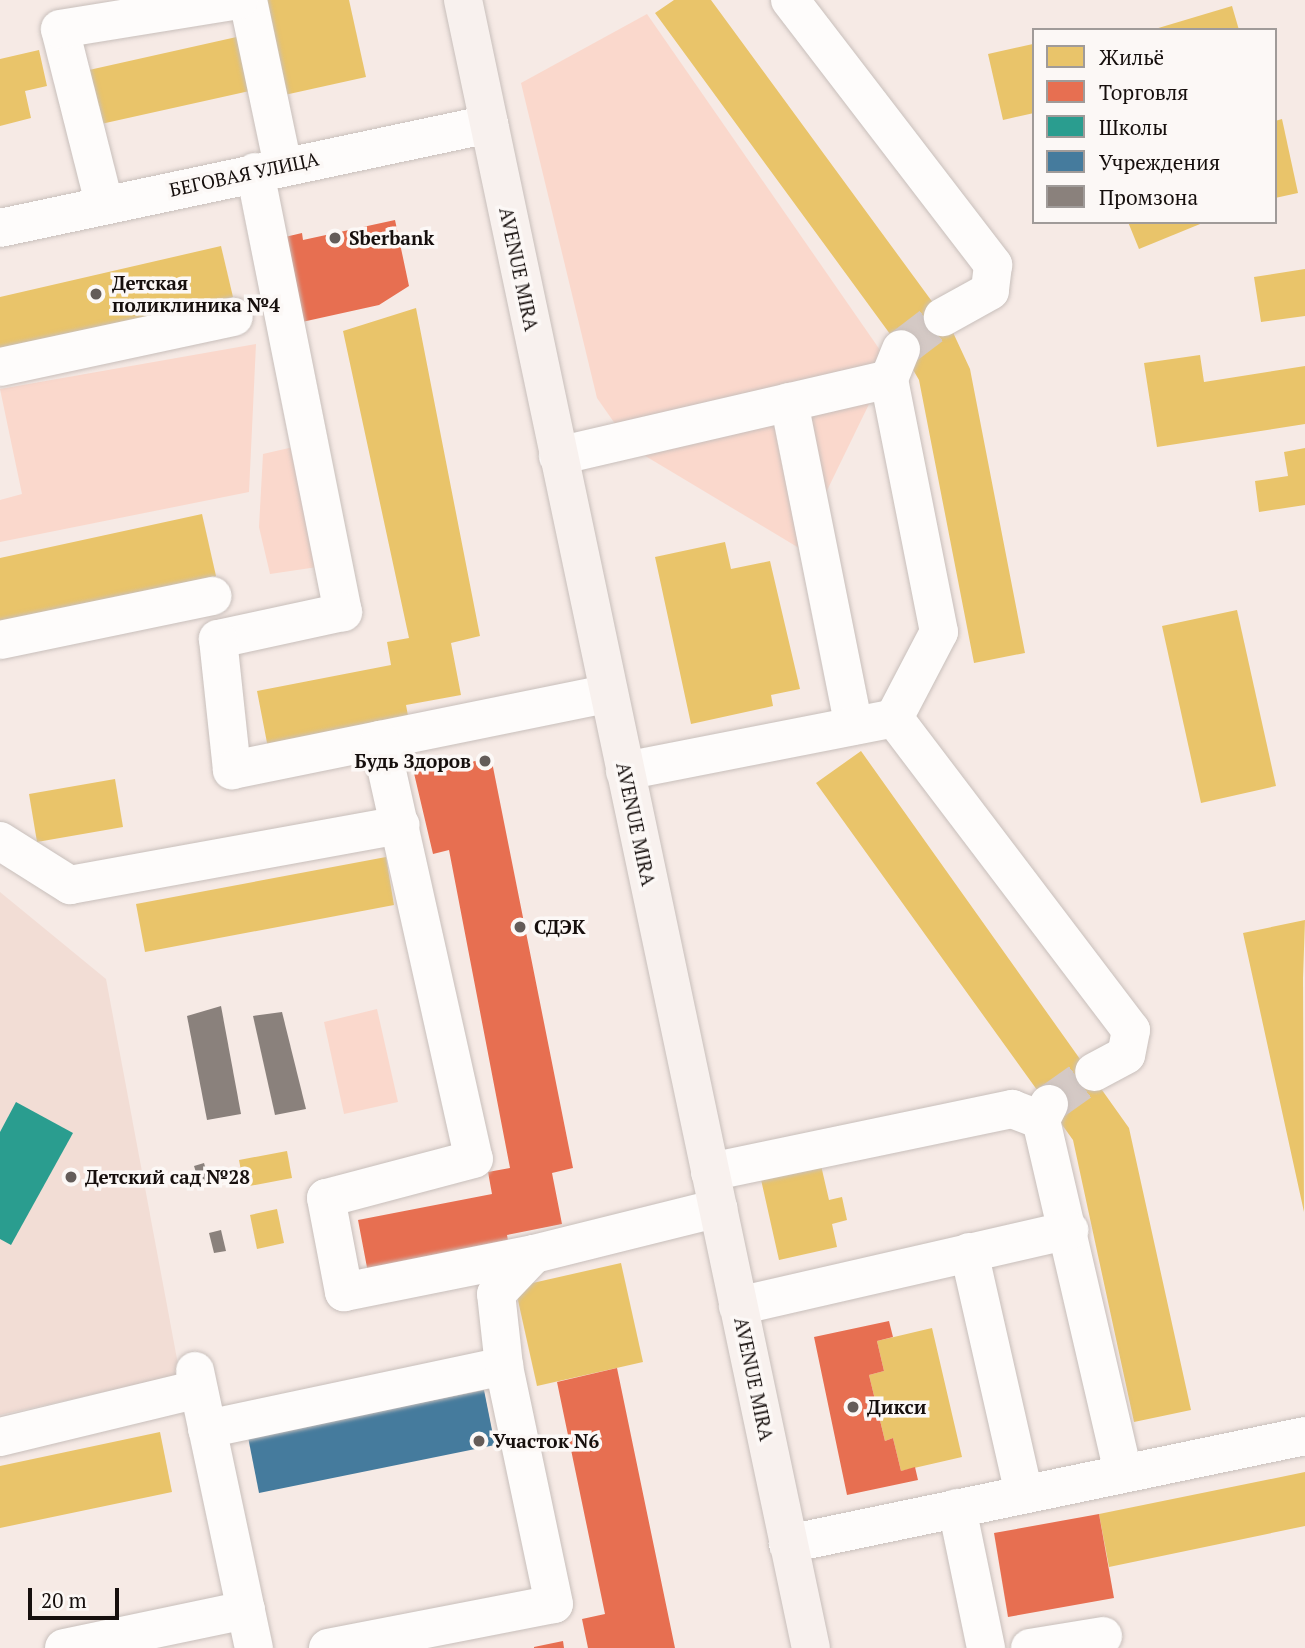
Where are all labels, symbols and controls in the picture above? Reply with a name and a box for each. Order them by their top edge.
legend [1032,28,1277,224]
text: Жильё [1099,43,1164,71]
text: Торговля [1099,78,1188,106]
text: Школы [1099,113,1168,141]
street label: БЕГОВАЯ УЛИЦА [167,147,321,201]
text: Учреждения [1099,148,1220,176]
text: Промзона [1099,183,1198,211]
street label: AVENUE MIRA [495,205,543,333]
place label: Sberbank [349,227,434,249]
marker: Sberbank [327,230,343,246]
place label: Детская поликлиника №4 [112,272,280,316]
marker: Детская поликлиника №4 [86,284,106,304]
place label: Будь Здоров [354,750,471,772]
marker: Будь Здоров [477,753,493,769]
street label: AVENUE MIRA [612,760,660,888]
place label: СДЭК [534,916,585,938]
marker: СДЭК [512,919,528,935]
place label: Детский сад №28 [85,1166,250,1188]
marker: Детский сад №28 [63,1169,79,1185]
street label: AVENUE MIRA [730,1315,778,1443]
place label: Дикси [867,1396,926,1418]
marker: Дикси [845,1399,861,1415]
place label: Участок N6 [493,1430,599,1452]
marker: Участок N6 [471,1433,487,1449]
scale bar [32,1574,122,1618]
text: 20 m [41,1586,87,1614]

